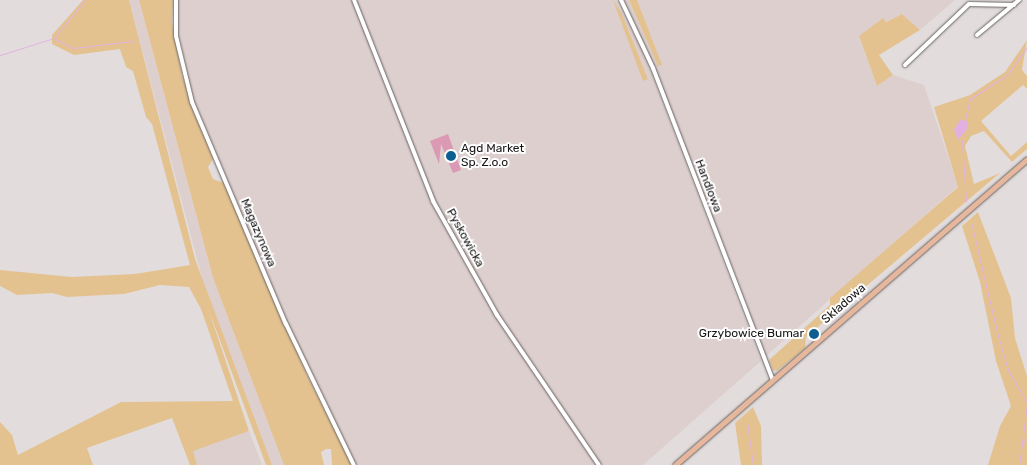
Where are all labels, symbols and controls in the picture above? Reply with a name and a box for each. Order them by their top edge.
place label: Agd Market Sp. Z.o.o [461,142,524,170]
marker: Agd Market Sp. Z.o.o [445,150,457,162]
street label: Handlowa [691,158,725,214]
street label: Magazynowa [237,197,279,269]
street label: Pyskowicka [443,206,487,270]
street label: Składowa [819,281,869,327]
place label: Grzybowice Bumar [699,327,804,341]
marker: Grzybowice Bumar [808,328,820,340]

